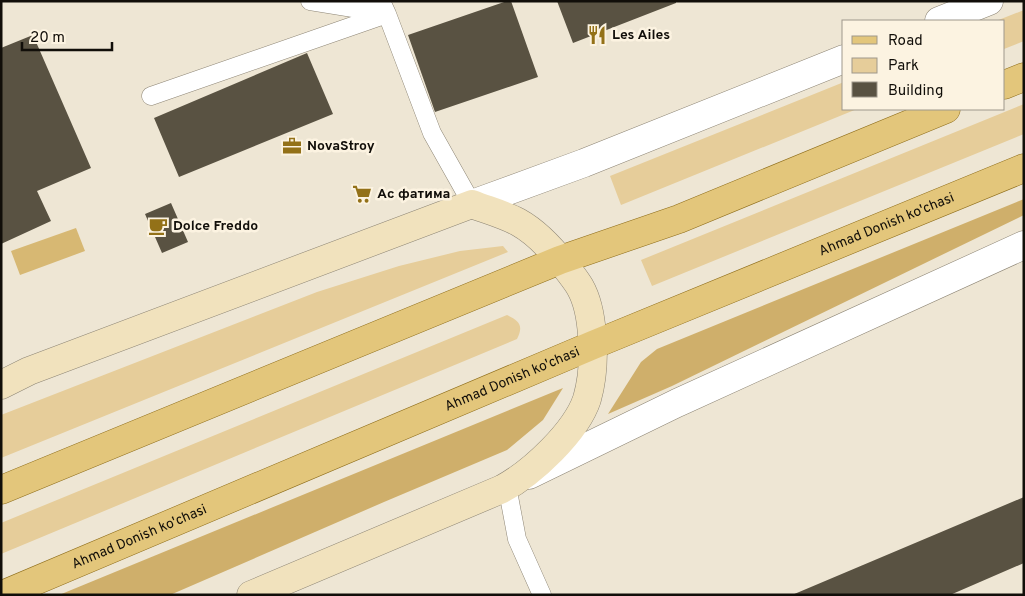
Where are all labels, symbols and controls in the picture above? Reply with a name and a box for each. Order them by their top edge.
scale bar [22,20,112,52]
legend [842,20,1005,110]
restaurant icon: Les Ailes [586,24,608,46]
place label: Les Ailes [612,27,670,44]
text: 20 m [30,29,65,48]
text: Road [888,32,923,51]
text: Park [888,57,919,76]
text: Building [888,82,943,101]
office icon: NovaStroy [281,135,303,157]
place label: NovaStroy [307,138,375,155]
supermarket icon: Ас фатима [351,183,373,205]
place label: Ас фатима [377,186,450,203]
street label: Ahmad Donish ko'chasi [816,189,957,260]
cafe icon: Dolce Freddo [147,215,169,237]
place label: Dolce Freddo [173,218,258,235]
street label: Ahmad Donish ko'chasi [442,343,582,415]
street label: Ahmad Donish ko'chasi [69,501,209,573]

